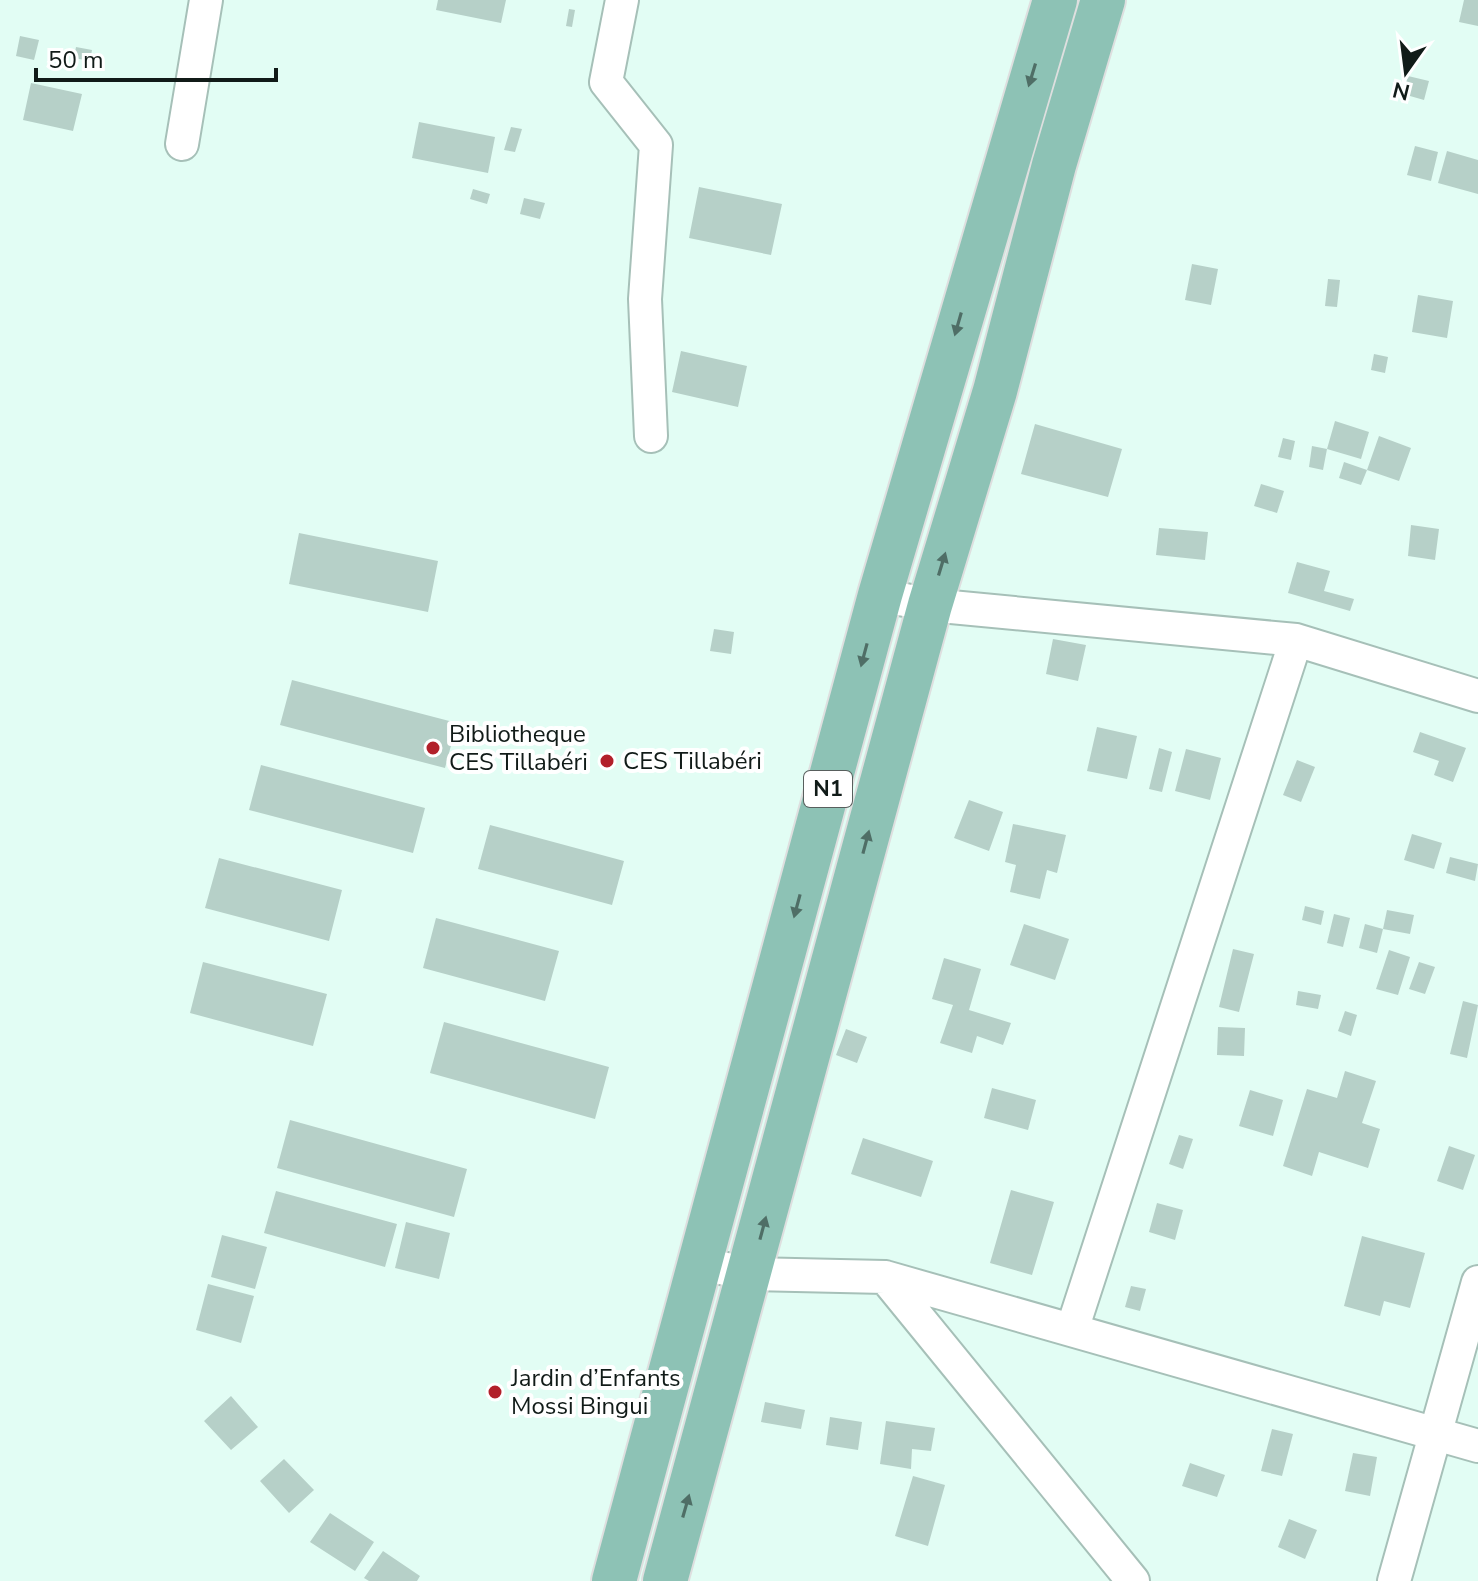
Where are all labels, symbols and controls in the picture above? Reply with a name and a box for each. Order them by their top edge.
scale bar [36,32,276,82]
north arrow [1366,32,1446,112]
text: 50 m [48,44,104,76]
one-way arrow [1025,63,1038,87]
text: N [1390,74,1413,107]
one-way arrow [951,312,964,336]
one-way arrow [936,552,949,576]
one-way arrow [857,643,870,667]
place label: Bibliotheque CES Tillabéri [449,718,588,778]
marker: Bibliotheque CES Tillabéri [424,739,442,757]
place label: CES Tillabéri [623,745,762,777]
marker: CES Tillabéri [598,752,616,770]
road number: N1 [804,771,852,807]
one-way arrow [861,829,873,854]
one-way arrow [790,893,802,918]
one-way arrow [757,1216,770,1240]
place label: Jardin d’Enfants Mossi Bingui [510,1362,681,1422]
marker: Jardin d’Enfants Mossi Bingui [486,1383,504,1401]
one-way arrow [680,1493,693,1517]

